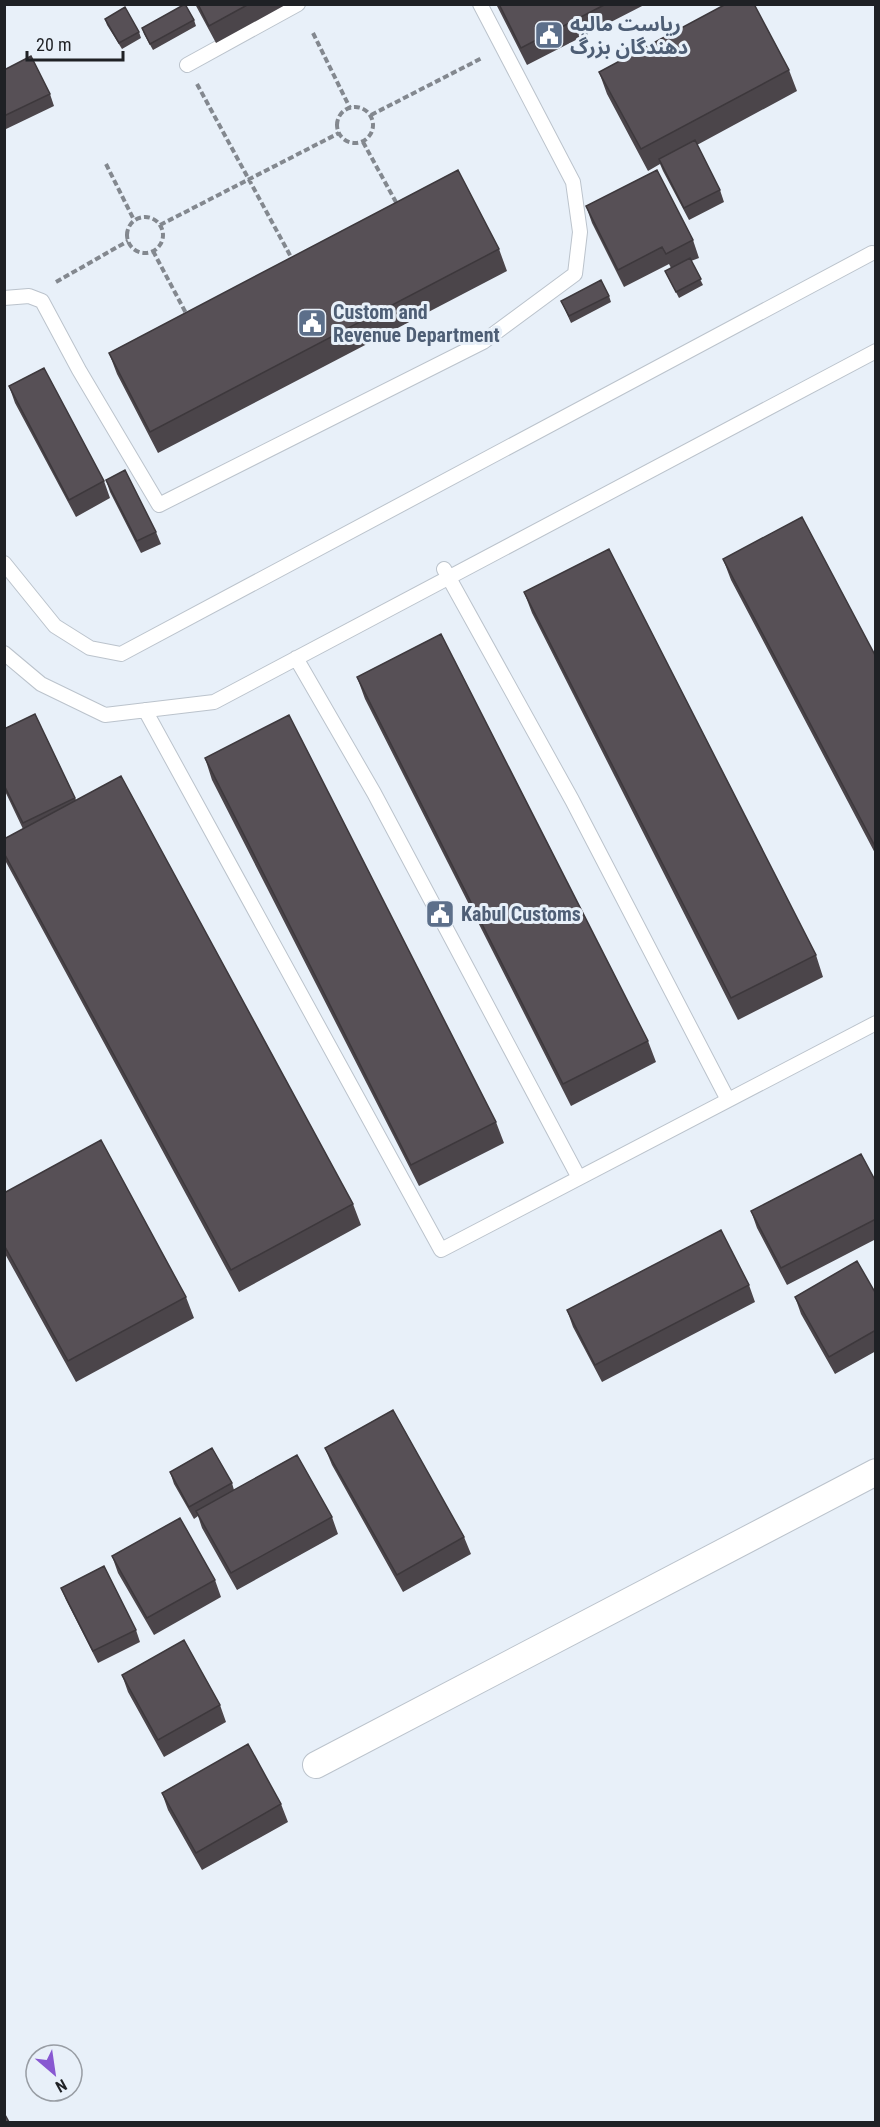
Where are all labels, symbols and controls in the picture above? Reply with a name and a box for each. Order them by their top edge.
place label: ریاست مالیه دهندگان بزرگ [570,12,688,59]
public building icon: ریاست مالیه دهندگان بزرگ [533,19,565,51]
scale bar [27,24,123,62]
text: 20 m [36,34,71,55]
place label: Custom and Revenue Department [333,300,500,347]
public building icon: Custom and Revenue Department [296,307,328,339]
public building icon: Kabul Customs [424,898,456,930]
place label: Kabul Customs [461,902,581,926]
north arrow [24,2043,84,2103]
text: N [52,2075,70,2096]

